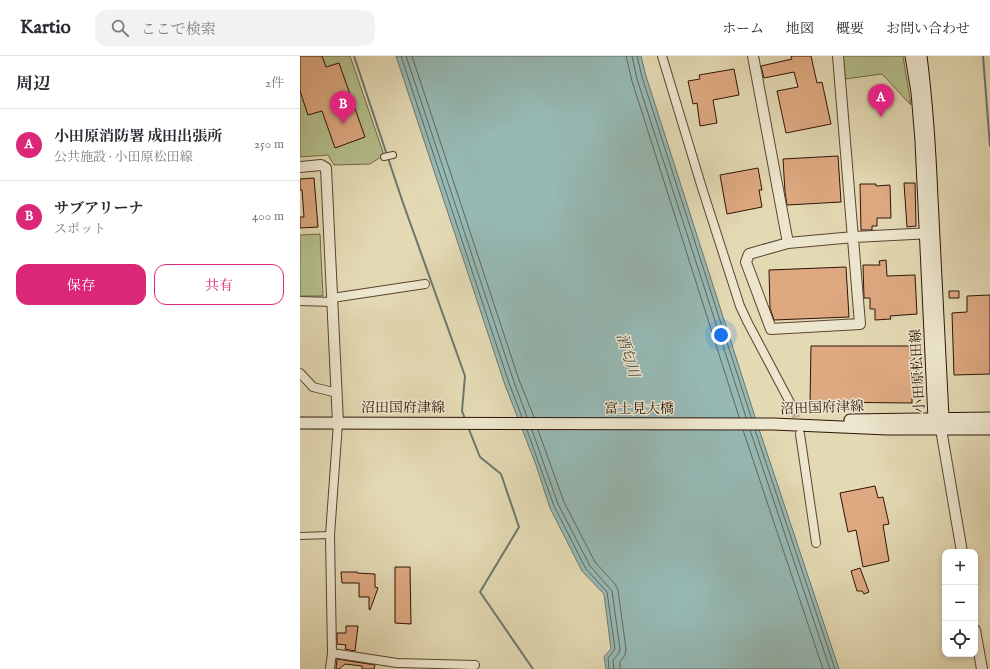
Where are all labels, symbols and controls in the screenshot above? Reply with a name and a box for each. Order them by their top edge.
search box [95,10,375,46]
text: Kartio [20,16,71,40]
icon: search [109,17,131,39]
text: ここで検索 [141,20,216,39]
text: ホーム [722,20,764,38]
text: 地図 [786,20,814,38]
text: 概要 [836,20,864,38]
text: お問い合わせ [886,20,970,38]
text: 周辺 [16,74,50,95]
text: 2件 [265,75,284,92]
pin: A [868,84,894,117]
pin: B [330,91,356,124]
text: 小田原消防署 成田出張所 [54,127,222,146]
text: A [25,136,33,153]
text: 250 m [254,136,284,153]
text: 公共施設 · 小田原松田線 [54,149,193,166]
text: サブアリーナ [54,199,143,218]
text: B [25,208,33,225]
text: 400 m [252,208,284,225]
text: スポット [54,221,106,238]
button: 保存 [16,264,146,305]
button: 共有 [154,264,284,305]
your location [711,325,731,345]
street label: 小田原松田線 [907,329,929,413]
water label: 酒匂川 [612,331,644,381]
street label: 沼田国府津線 [780,398,864,418]
street label: 沼田国府津線 [361,399,445,417]
street label: 富士見大橋 [604,400,674,418]
map controls [942,549,978,657]
button: + [942,549,978,585]
button: − [942,585,978,621]
button: locate [942,621,978,657]

